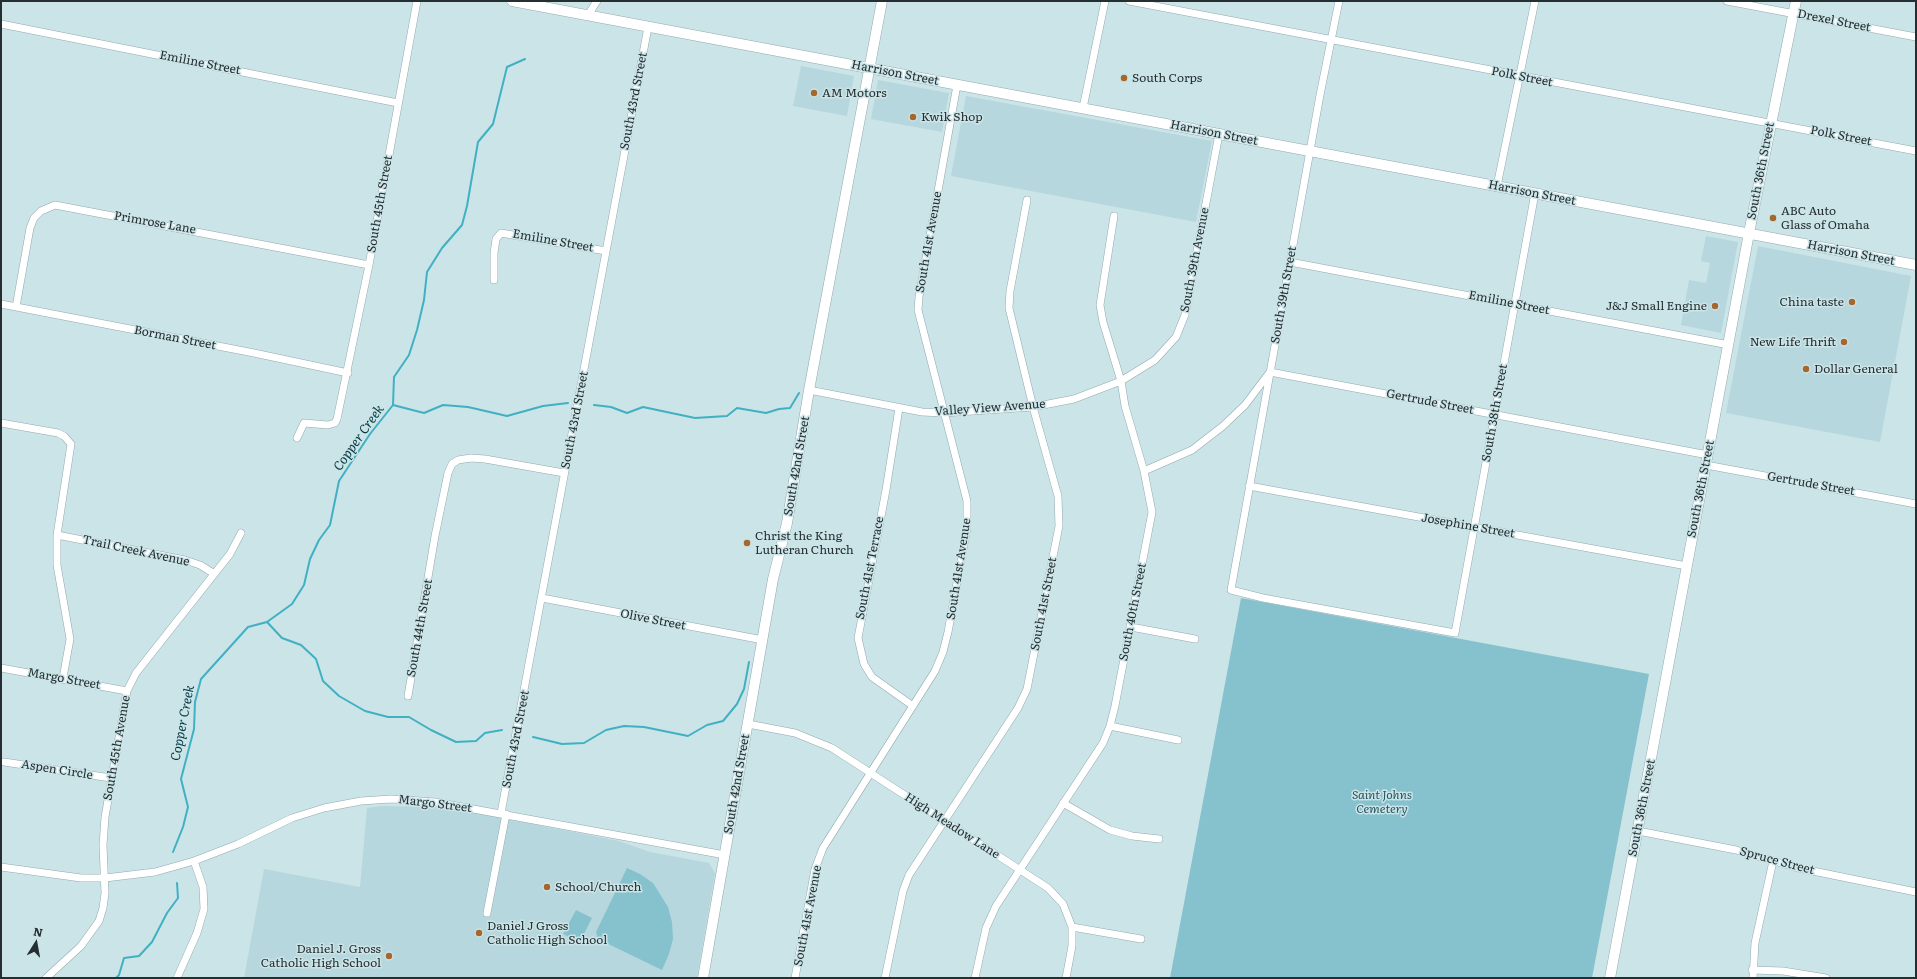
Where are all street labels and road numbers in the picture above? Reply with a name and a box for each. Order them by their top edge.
street label: Drexel Street [1796,7,1872,35]
street label: Emiline Street [158,48,242,78]
street label: South 43rd Street [617,51,651,151]
street label: Harrison Street [850,57,940,89]
street label: Polk Street [1490,64,1554,90]
street label: Harrison Street [1169,117,1259,149]
street label: South 36th Street [1744,121,1778,221]
street label: Polk Street [1809,123,1873,149]
street label: South 45th Street [364,154,396,254]
street label: Harrison Street [1487,177,1577,209]
street label: South 41st Avenue [913,190,945,294]
street label: South 39th Avenue [1178,206,1212,314]
street label: Primrose Lane [113,209,197,237]
street label: Emiline Street [511,227,595,255]
street label: Harrison Street [1806,237,1896,269]
street label: South 39th Street [1268,245,1300,345]
street label: Emiline Street [1467,288,1551,318]
street label: Borman Street [133,323,217,353]
street label: South 38th Street [1479,363,1511,463]
street label: South 43rd Street [558,370,592,470]
street label: Gertrude Street [1385,386,1475,418]
street label: Valley View Avenue [934,397,1046,419]
street label: South 42nd Street [781,415,813,517]
street label: South 36th Street [1684,439,1718,539]
street label: Gertrude Street [1766,469,1856,499]
street label: Josephine Street [1420,511,1516,541]
street label: South 41st Terrace [853,515,887,621]
street label: South 41st Avenue [944,517,974,621]
street label: Trail Creek Avenue [81,533,191,569]
street label: South 41st Street [1028,556,1060,652]
street label: South 40th Street [1116,562,1150,662]
street label: South 44th Street [404,578,436,678]
street label: Olive Street [619,607,687,633]
street label: Margo Street [26,665,102,693]
street label: South 43rd Street [499,689,533,789]
street label: South 45th Avenue [101,694,133,802]
street label: South 42nd Street [721,733,753,835]
street label: Aspen Circle [20,757,94,783]
street label: South 36th Street [1625,758,1659,858]
street label: High Meadow Lane [902,790,1002,862]
street label: Margo Street [397,792,473,816]
street label: Spruce Street [1738,844,1816,878]
street label: South 41st Avenue [791,864,825,968]

